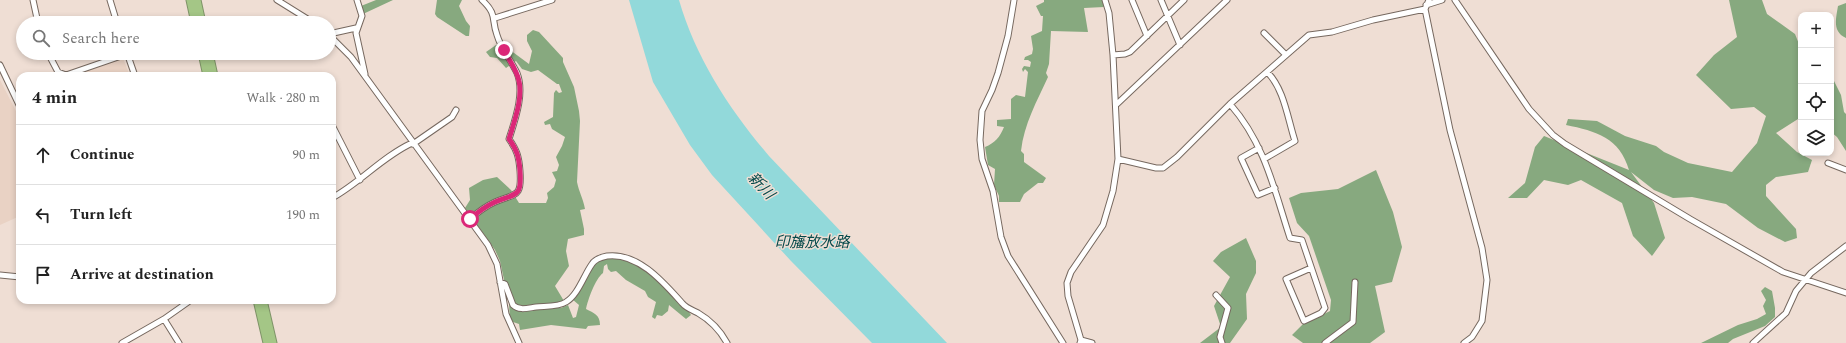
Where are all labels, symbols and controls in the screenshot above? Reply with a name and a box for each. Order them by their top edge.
map controls [1798,12,1834,156]
button: + [1798,12,1834,48]
search box [16,16,336,60]
icon: search [30,27,52,49]
text: Search here [62,27,140,50]
route end [495,41,513,59]
button: − [1798,48,1834,84]
button: locate [1798,84,1834,120]
text: 4 min [32,85,77,111]
text: Walk · 280 m [246,88,320,108]
button: layers [1798,120,1834,156]
text: Continue [70,143,135,166]
icon: ahead [32,144,54,166]
text: 90 m [293,145,320,165]
water label: 新川 [742,167,781,206]
text: Turn left [70,203,132,226]
icon: left [32,204,54,226]
text: 190 m [286,205,320,225]
route start [461,210,479,228]
water label: 印旛放水路 [774,231,851,254]
text: Arrive at destination [70,263,214,286]
icon: arrive [32,264,54,286]

